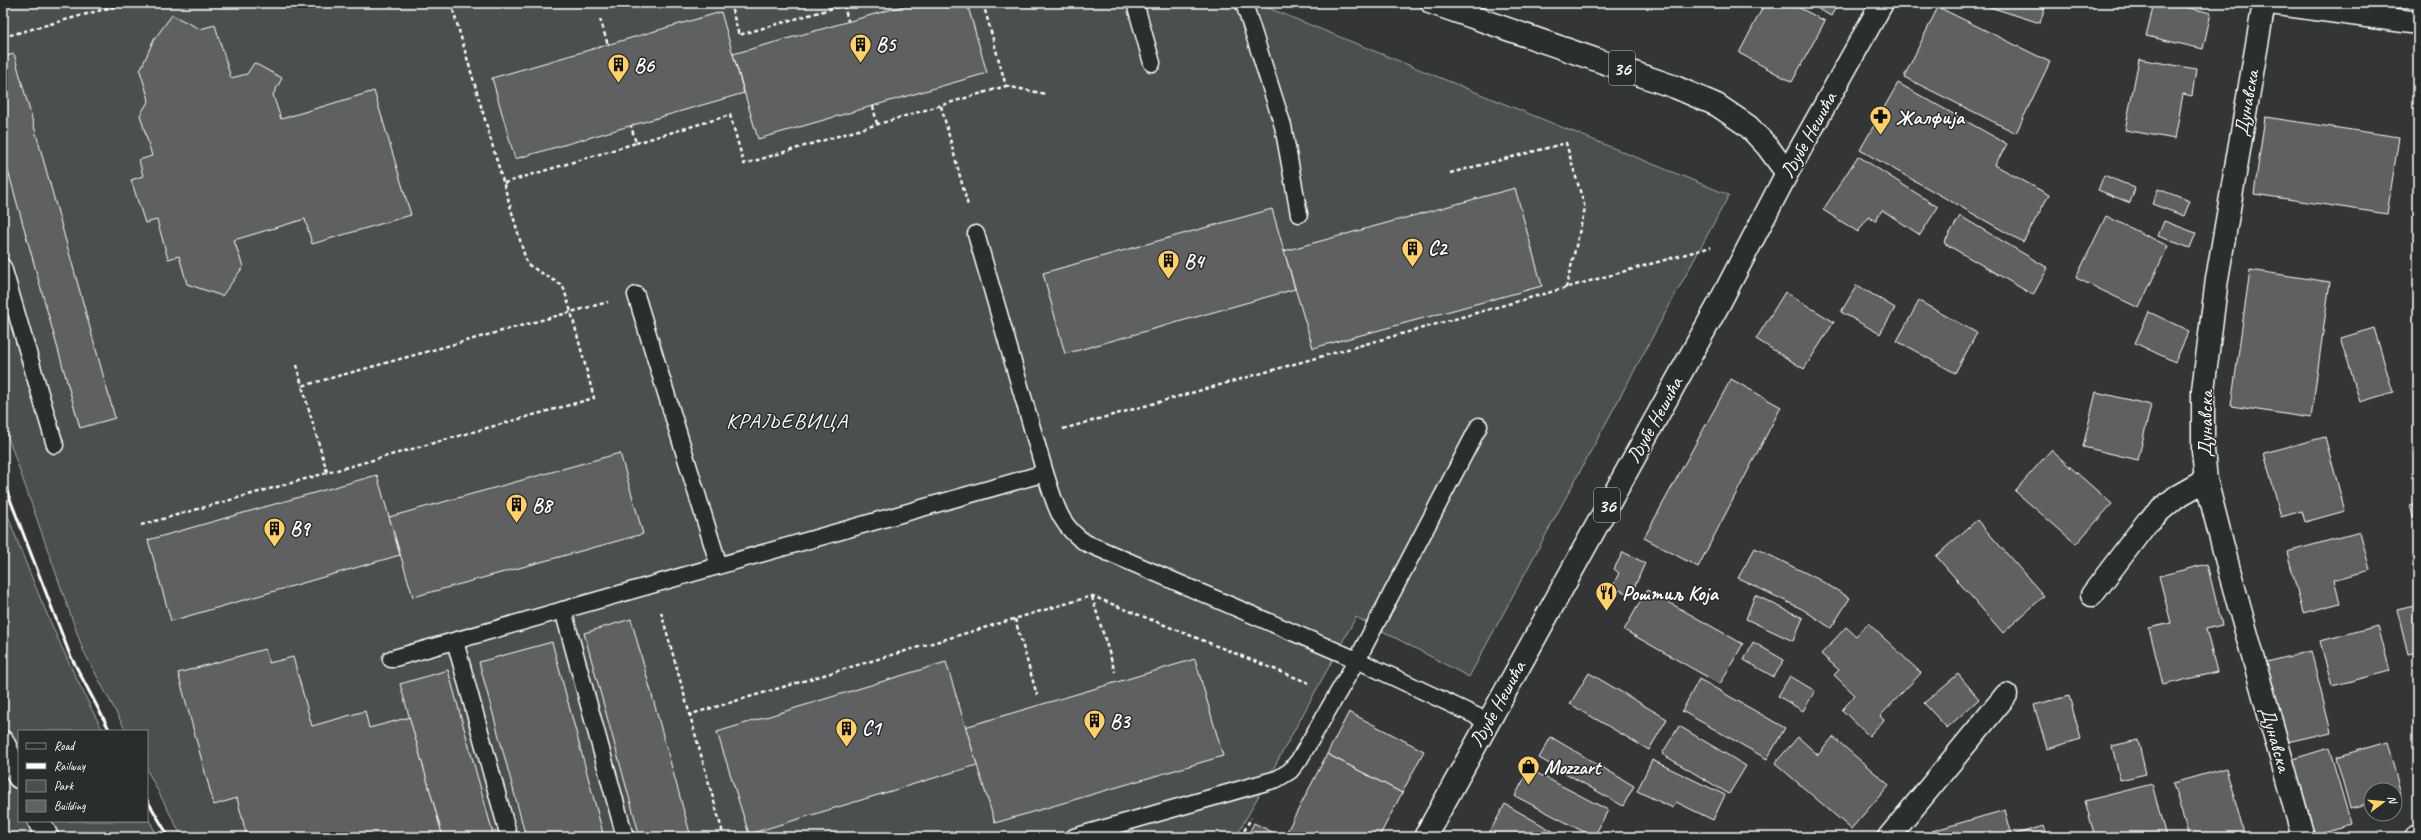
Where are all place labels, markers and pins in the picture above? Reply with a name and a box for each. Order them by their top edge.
building icon: B5 [847,31,873,64]
place label: B5 [876,32,897,57]
building icon: B6 [605,52,631,85]
place label: B6 [634,53,655,78]
pharmacy icon: Жалфија [1867,104,1893,137]
place label: Жалфија [1896,105,1966,130]
building icon: C2 [1400,235,1426,268]
place label: C2 [1428,236,1449,261]
building icon: B4 [1156,248,1182,281]
place label: B4 [1184,249,1206,274]
building icon: B8 [503,492,529,525]
place label: B8 [532,493,554,518]
building icon: B9 [261,515,287,548]
place label: B9 [290,516,311,541]
restaurant icon: Роштиљ Која [1593,580,1619,613]
place label: Роштиљ Која [1622,581,1720,606]
building icon: B3 [1081,708,1107,741]
place label: B3 [1110,709,1131,734]
building icon: C1 [834,715,860,748]
place label: C1 [862,716,883,741]
shop icon: Mozzart [1516,754,1542,787]
place label: Mozzart [1544,755,1603,780]

